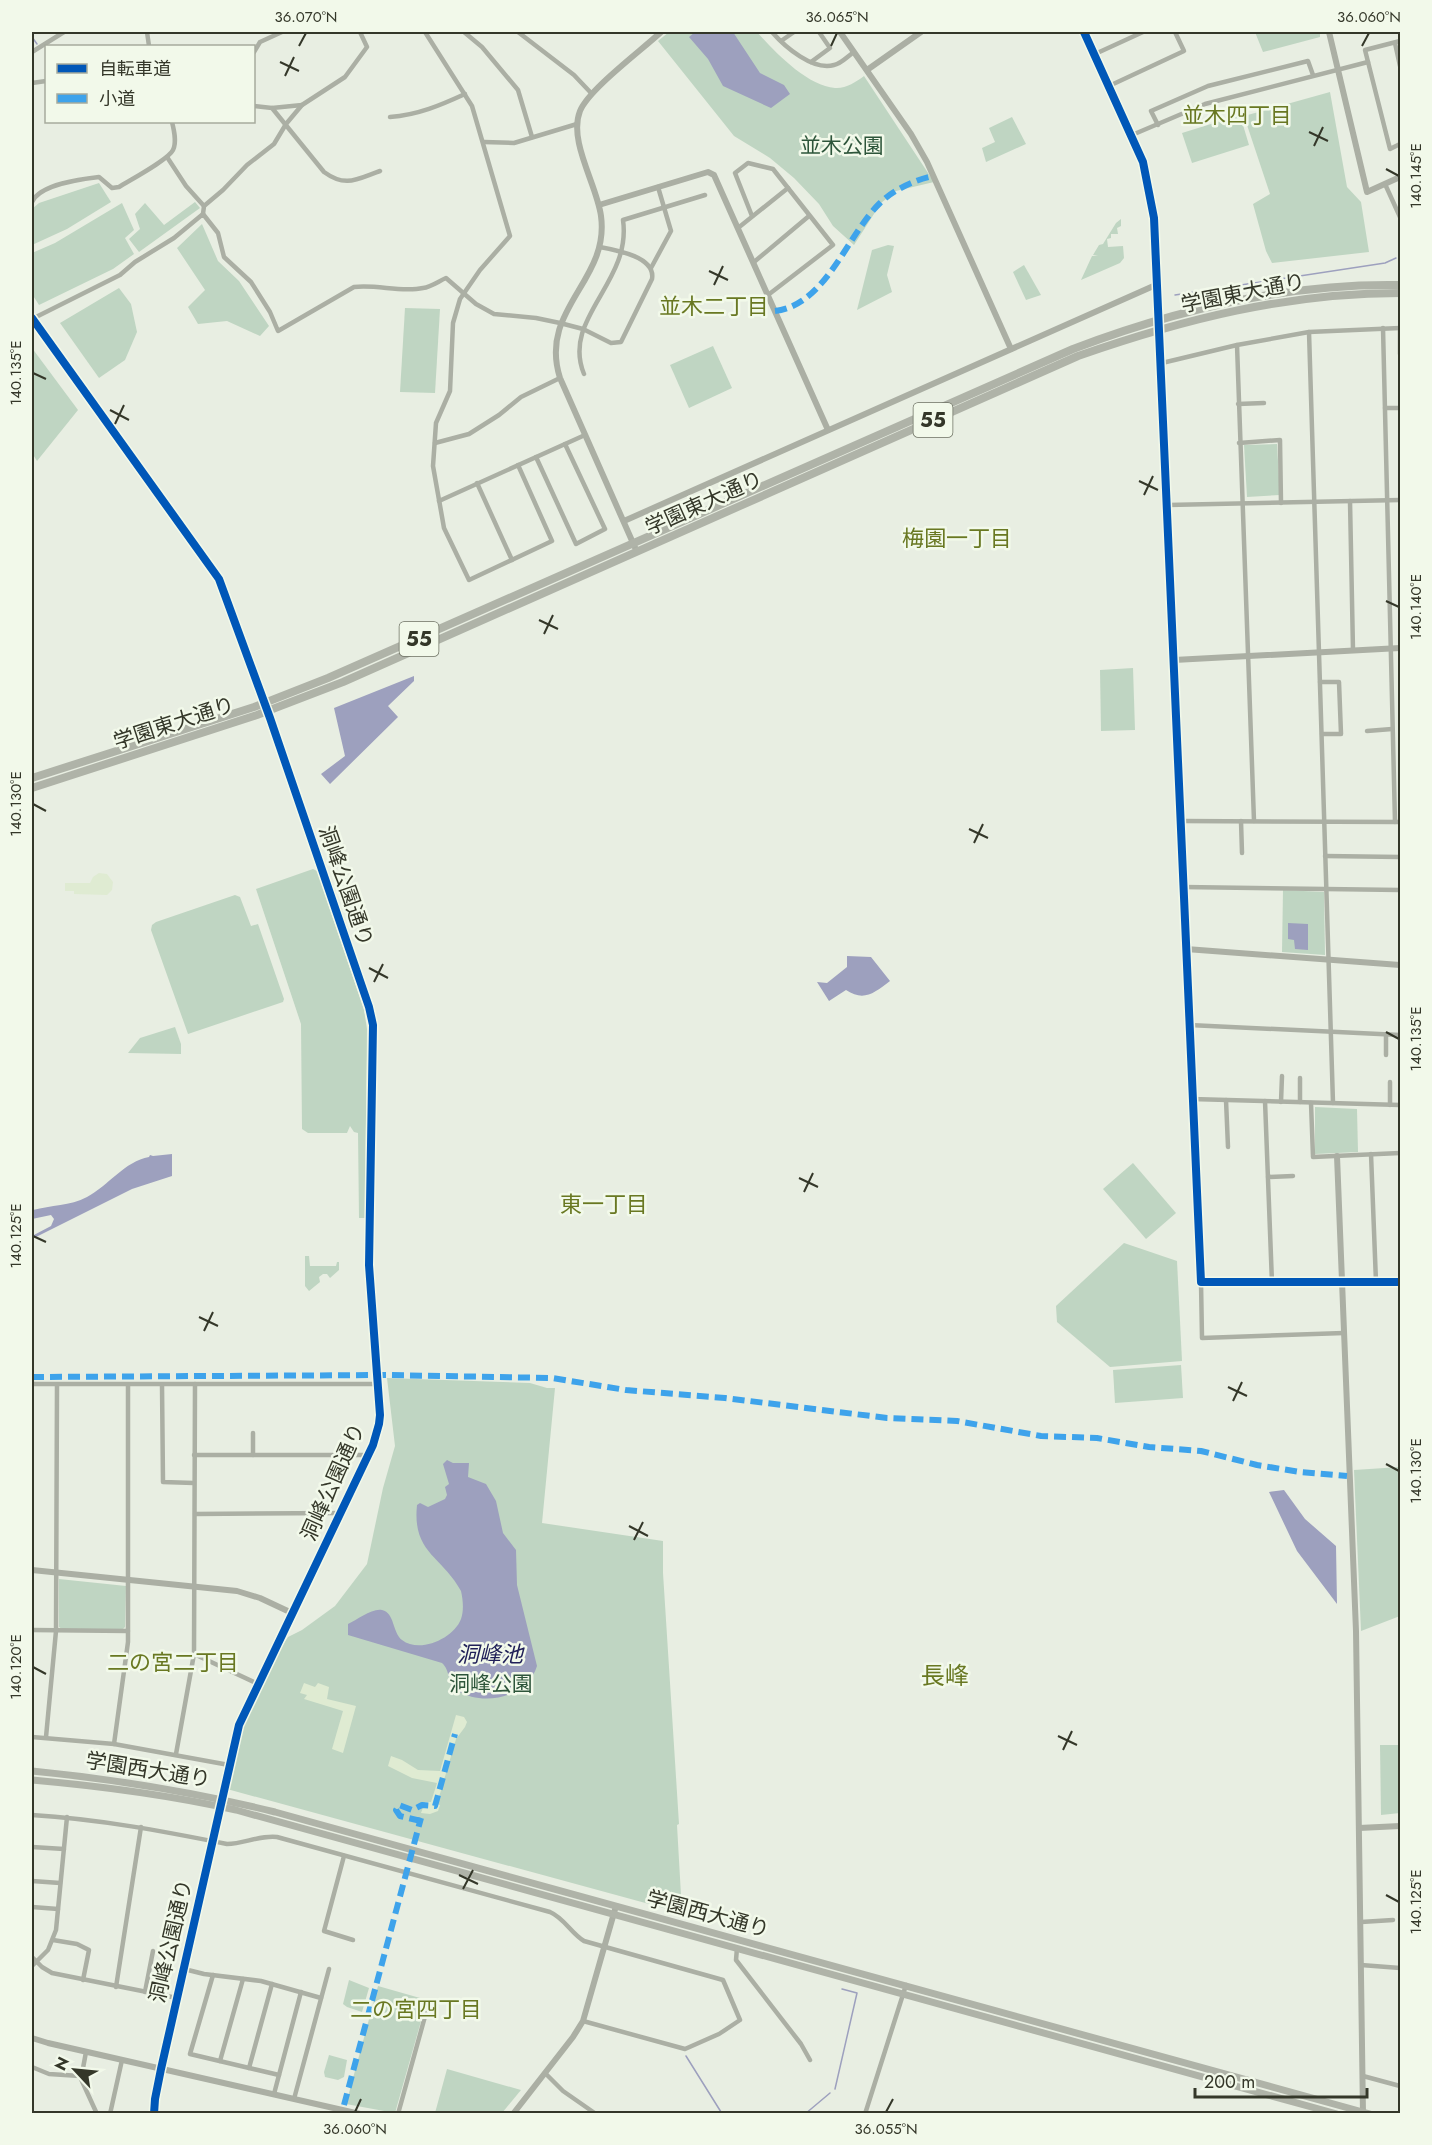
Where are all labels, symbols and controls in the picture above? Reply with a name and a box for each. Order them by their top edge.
text: 36.070°N [274,6,338,28]
text: 36.065°N [805,6,869,28]
text: 36.060°N [1337,6,1401,28]
legend [45,45,255,123]
text: 自転車道 [99,56,171,82]
text: 小道 [99,86,135,112]
district label: 並木四丁目 [1182,99,1292,131]
park label: 並木公園 [800,131,884,161]
text: 140.145°E [1405,143,1427,209]
street label: 学園東大通り [1178,266,1308,320]
district label: 並木二丁目 [659,290,769,322]
text: 140.135°E [5,341,27,405]
road number: 55 [914,403,952,437]
street label: 学園東大通り [640,464,768,542]
district label: 梅園一丁目 [902,522,1012,554]
text: 140.140°E [1405,574,1427,640]
road number: 55 [400,622,438,656]
street label: 学園東大通り [109,689,239,757]
text: 140.130°E [5,771,27,837]
street label: 洞峰公園通り [311,822,381,950]
text: 140.135°E [1405,1007,1427,1071]
district label: 東一丁目 [560,1188,648,1220]
text: 140.125°E [5,1203,27,1269]
street label: 洞峰公園通り [294,1418,372,1546]
text: 140.130°E [1405,1438,1427,1504]
text: 140.120°E [5,1634,27,1700]
water label: 洞峰池 [457,1638,525,1670]
district label: 二の宮二丁目 [107,1646,239,1678]
district label: 長峰 [921,1658,969,1693]
park label: 洞峰公園 [449,1669,533,1699]
street label: 学園西大通り [83,1745,213,1795]
text: 140.125°E [1405,1869,1427,1935]
street label: 洞峰公園通り [142,1876,200,2006]
street label: 学園西大通り [643,1883,773,1945]
district label: 二の宮四丁目 [350,1993,482,2025]
north arrow [45,2040,105,2100]
text: N [49,2053,75,2074]
scale bar [1195,2061,1368,2099]
text: 200 m [1204,2069,1255,2095]
text: 36.060°N [323,2118,387,2140]
text: 36.055°N [854,2118,918,2140]

